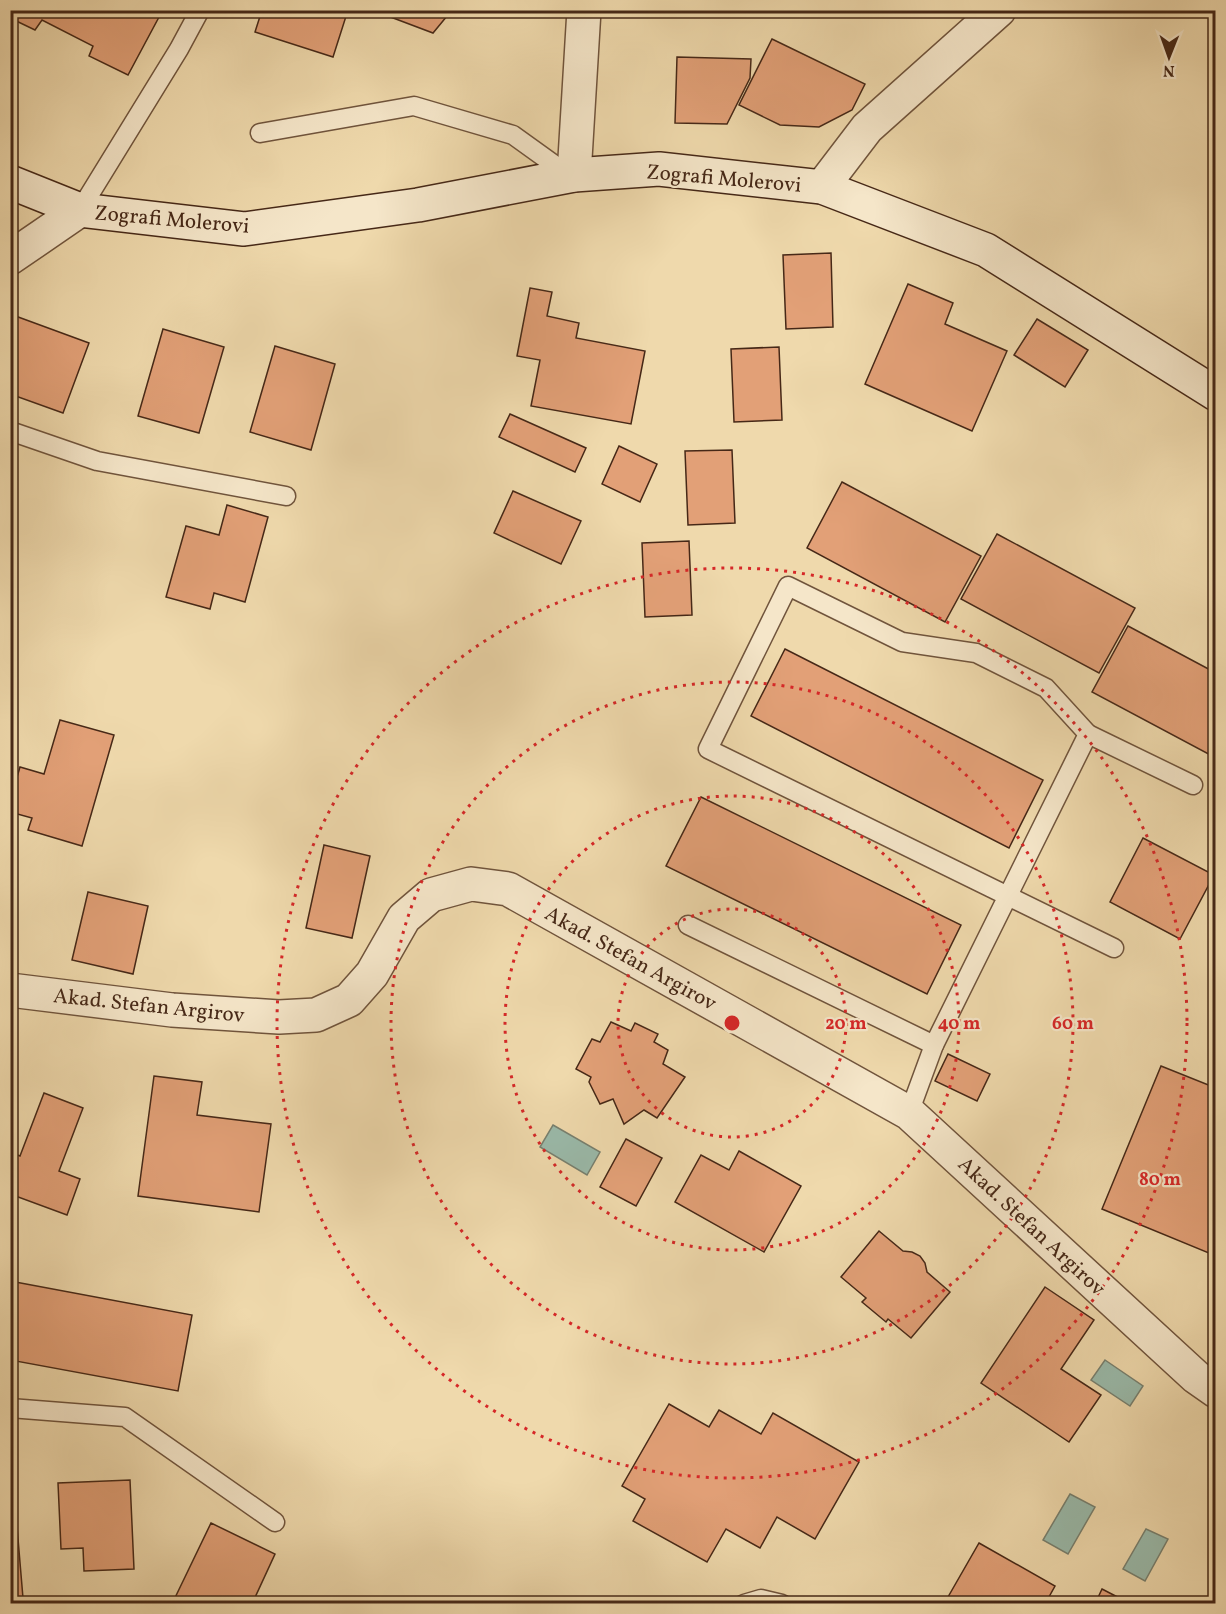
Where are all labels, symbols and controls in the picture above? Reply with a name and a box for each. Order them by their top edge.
north arrow [1139,27,1199,87]
text: N [1162,59,1175,81]
street label: Zografi Molerovi [645,158,802,201]
street label: Zografi Molerovi [93,199,250,242]
street label: Akad. Stefan Argirov [539,900,721,1019]
street label: Akad. Stefan Argirov [52,982,246,1031]
text: 20 m [825,1012,867,1037]
text: 40 m [938,1012,980,1037]
text: 60 m [1052,1012,1094,1037]
centre of rings [722,1013,742,1033]
street label: Akad. Stefan Argirov [951,1151,1111,1303]
text: 80 m [1139,1168,1181,1193]

